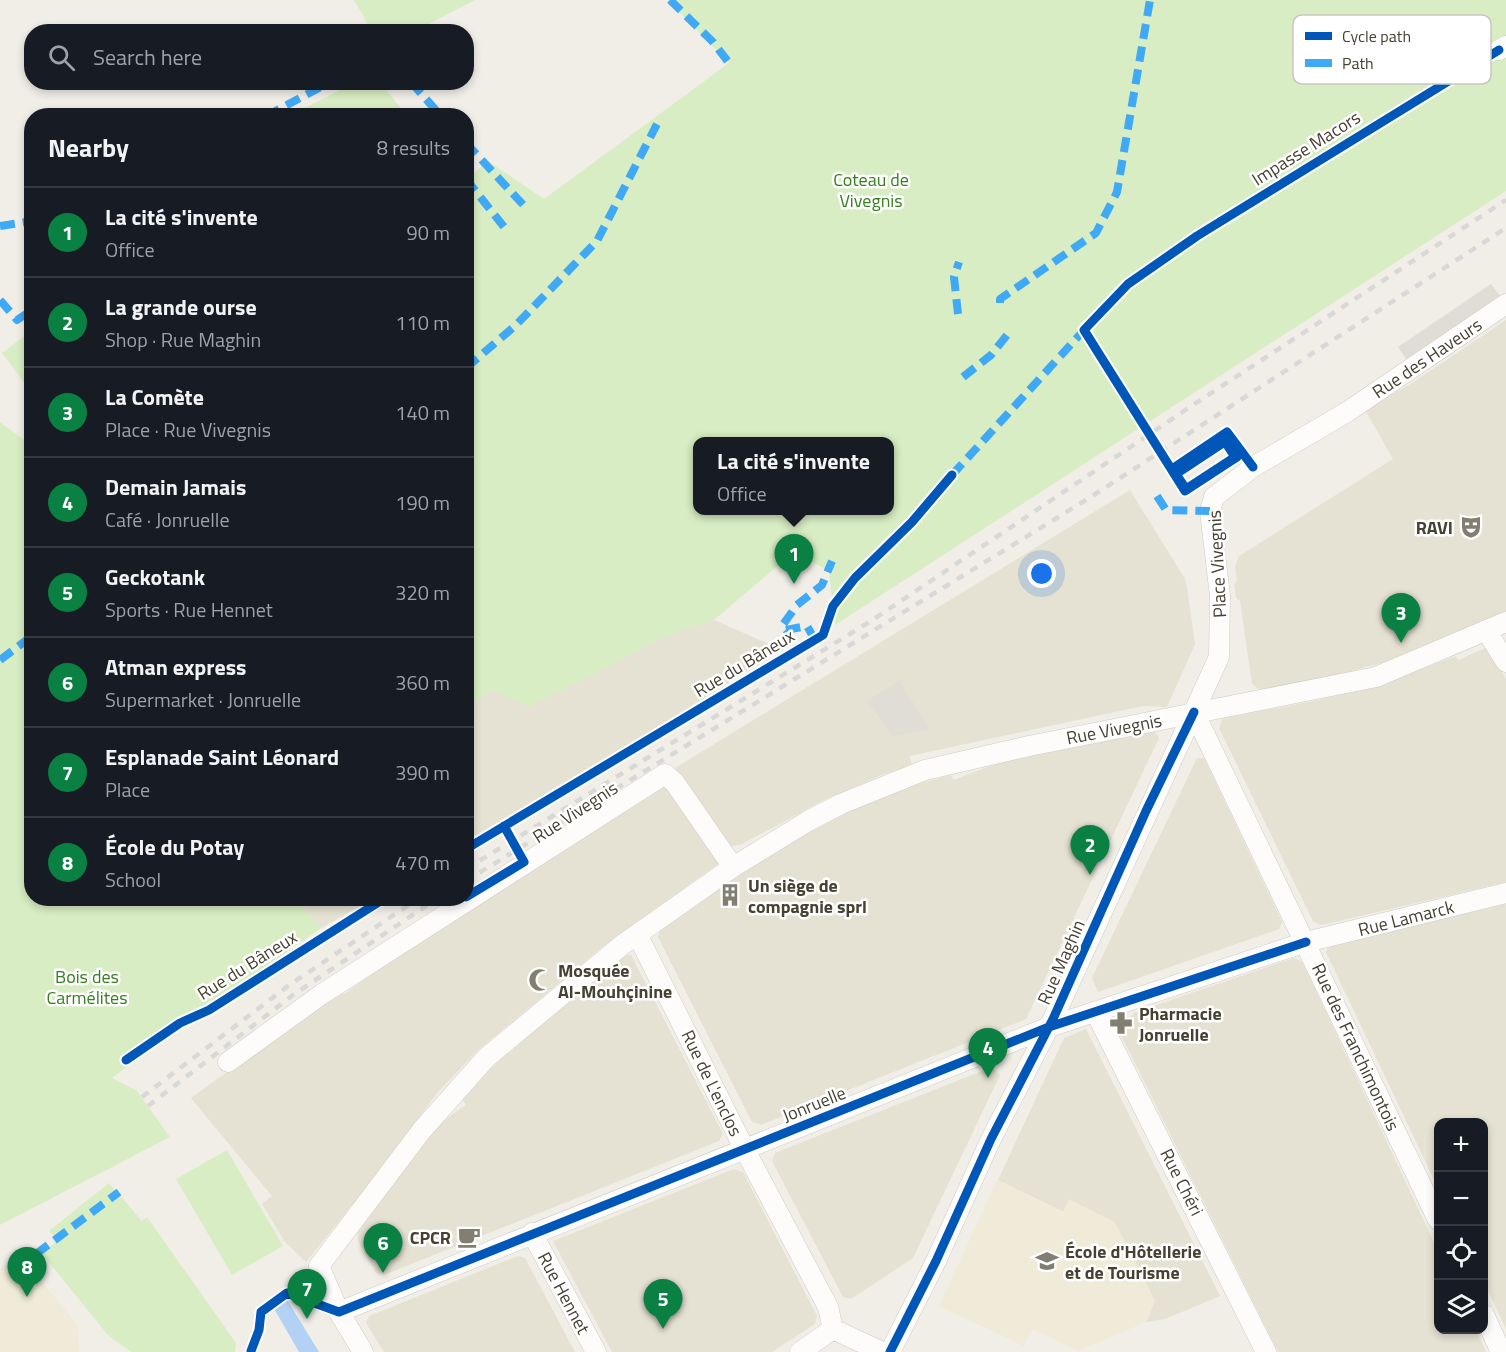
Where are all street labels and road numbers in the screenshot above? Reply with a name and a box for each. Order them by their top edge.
street label: Impasse Macors [1246,104,1366,192]
street label: Rue des Haveurs [1367,311,1487,405]
street label: Place Vivegnis [1201,509,1233,619]
street label: Rue du Bâneux [689,622,799,704]
street label: Rue Vivegnis [1064,707,1164,751]
street label: Rue Vivegnis [527,774,623,850]
street label: Rue Lamarck [1355,893,1457,943]
street label: Rue Maghin [1030,915,1092,1009]
street label: Rue du Bâneux [192,924,302,1006]
street label: Rue des Franchimontois [1305,959,1407,1135]
street label: Rue de L'enclos [675,1025,749,1141]
street label: Jonruelle [778,1079,850,1129]
street label: Rue Chéri [1154,1144,1210,1220]
street label: Rue Hennet [531,1247,597,1339]

